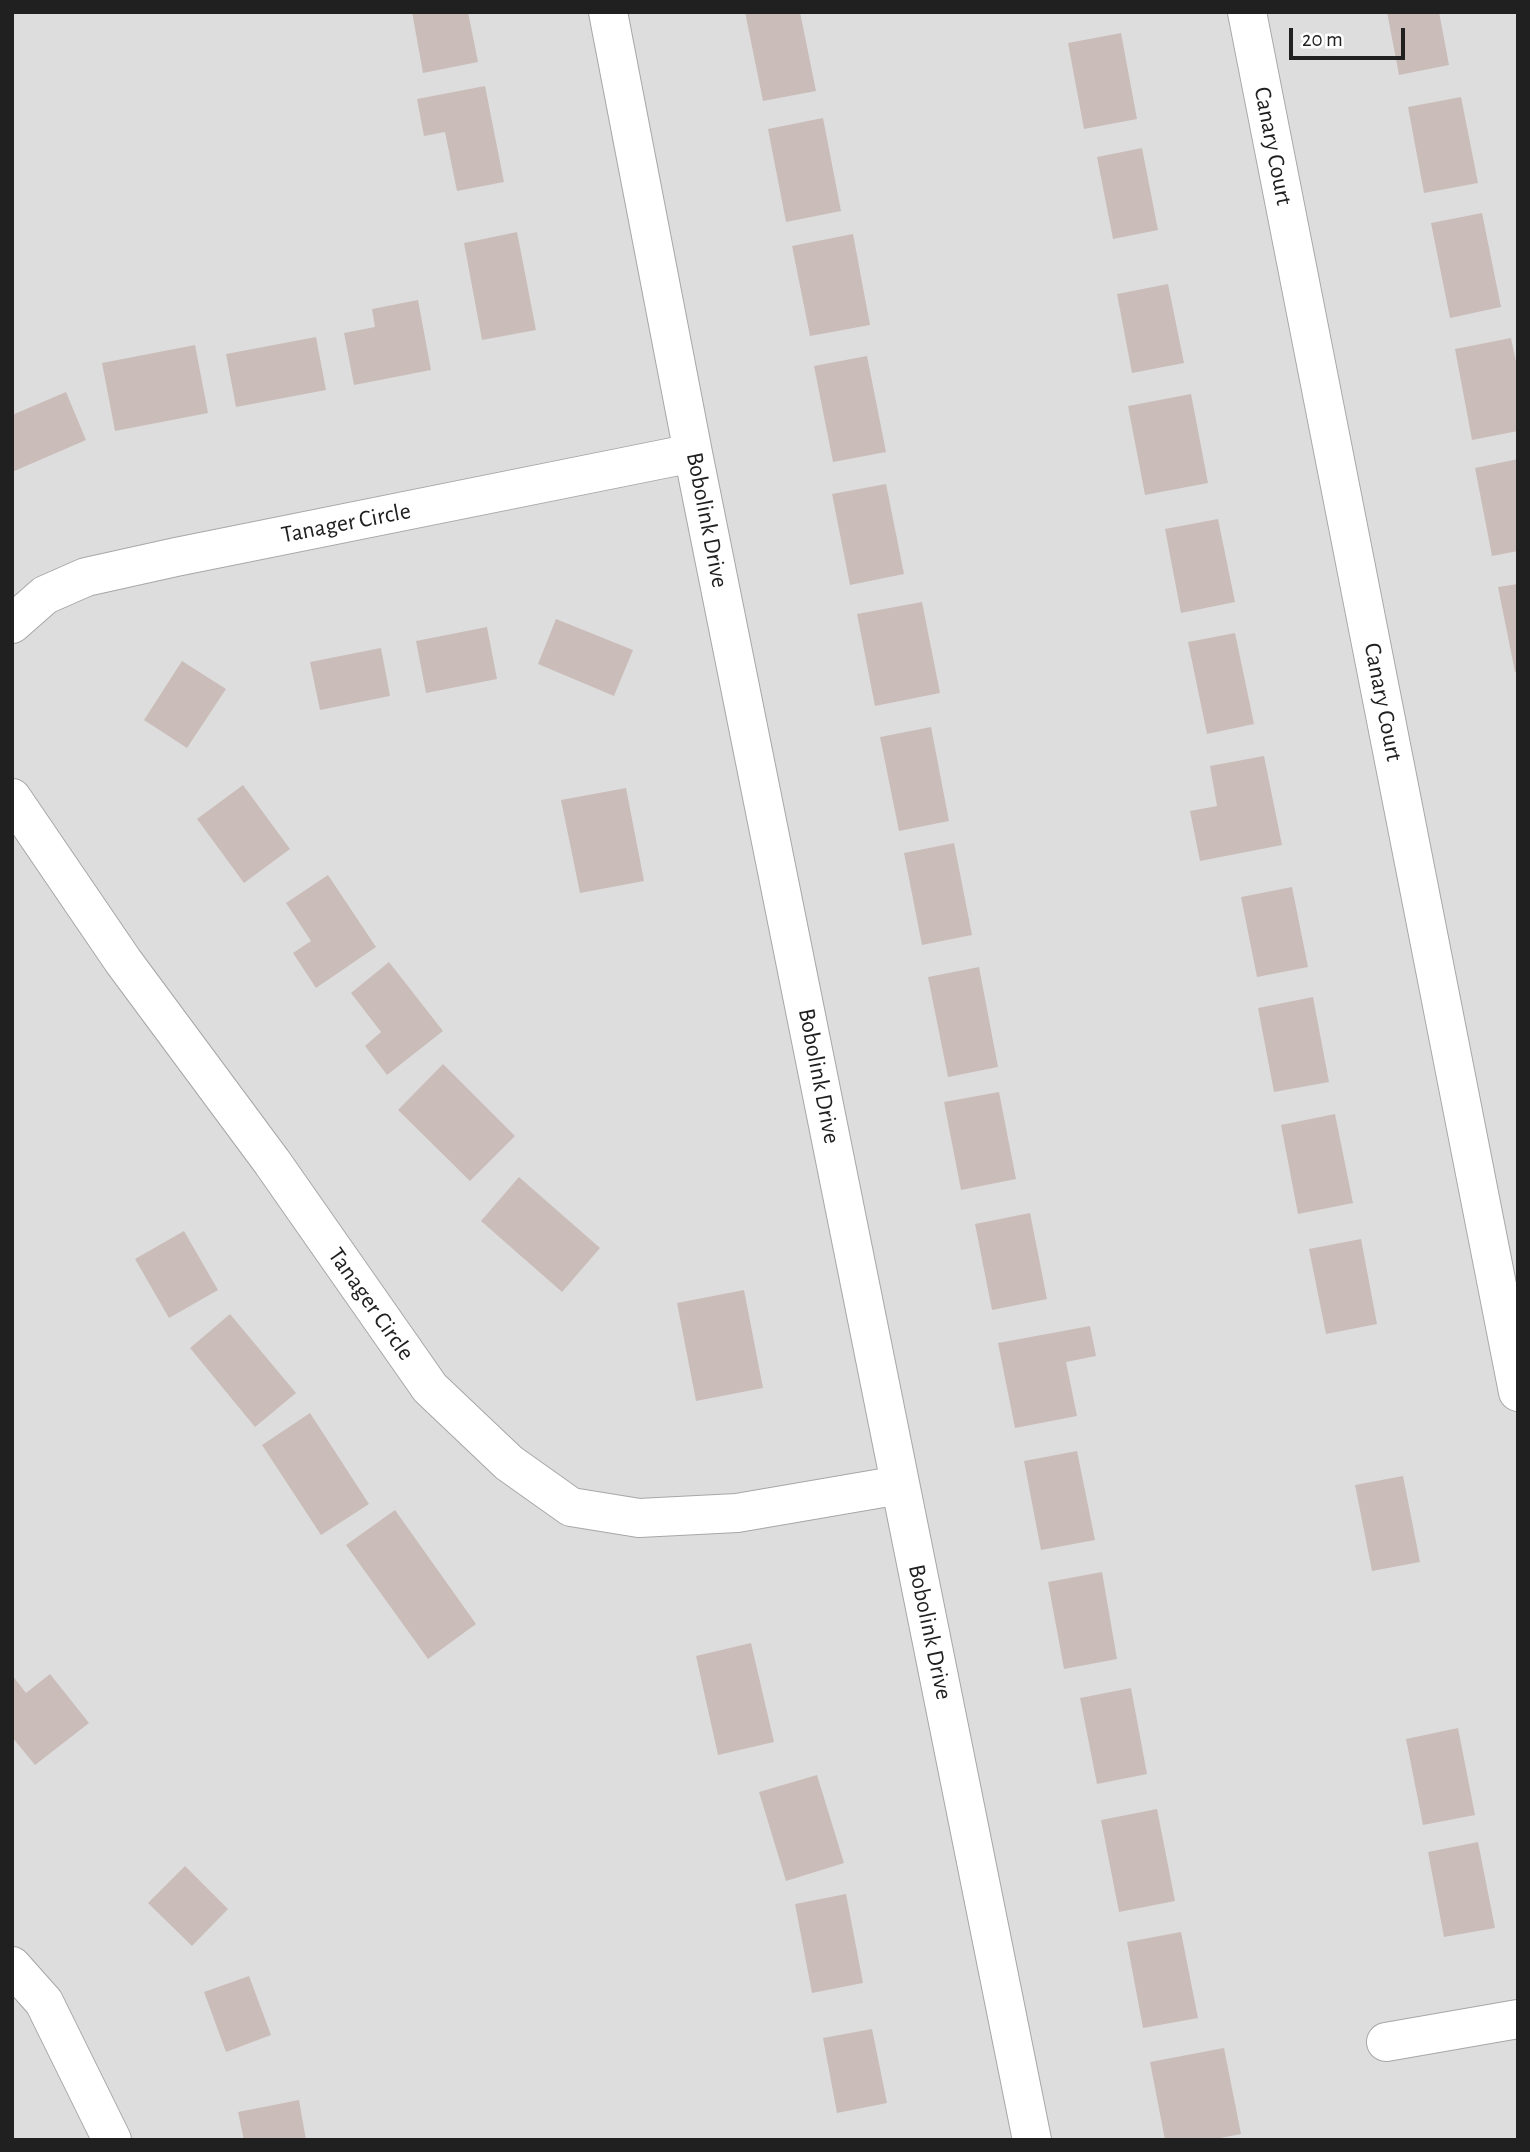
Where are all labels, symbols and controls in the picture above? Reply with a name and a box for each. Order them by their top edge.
scale bar [1292,14,1408,58]
text: 20 m [1302,29,1343,50]
street label: Canary Court [1247,84,1299,208]
street label: Bobolink Drive [680,450,734,590]
street label: Tanager Circle [279,496,413,550]
street label: Canary Court [1357,640,1409,764]
street label: Bobolink Drive [792,1006,846,1146]
street label: Tanager Circle [322,1242,420,1366]
street label: Bobolink Drive [902,1562,958,1702]

